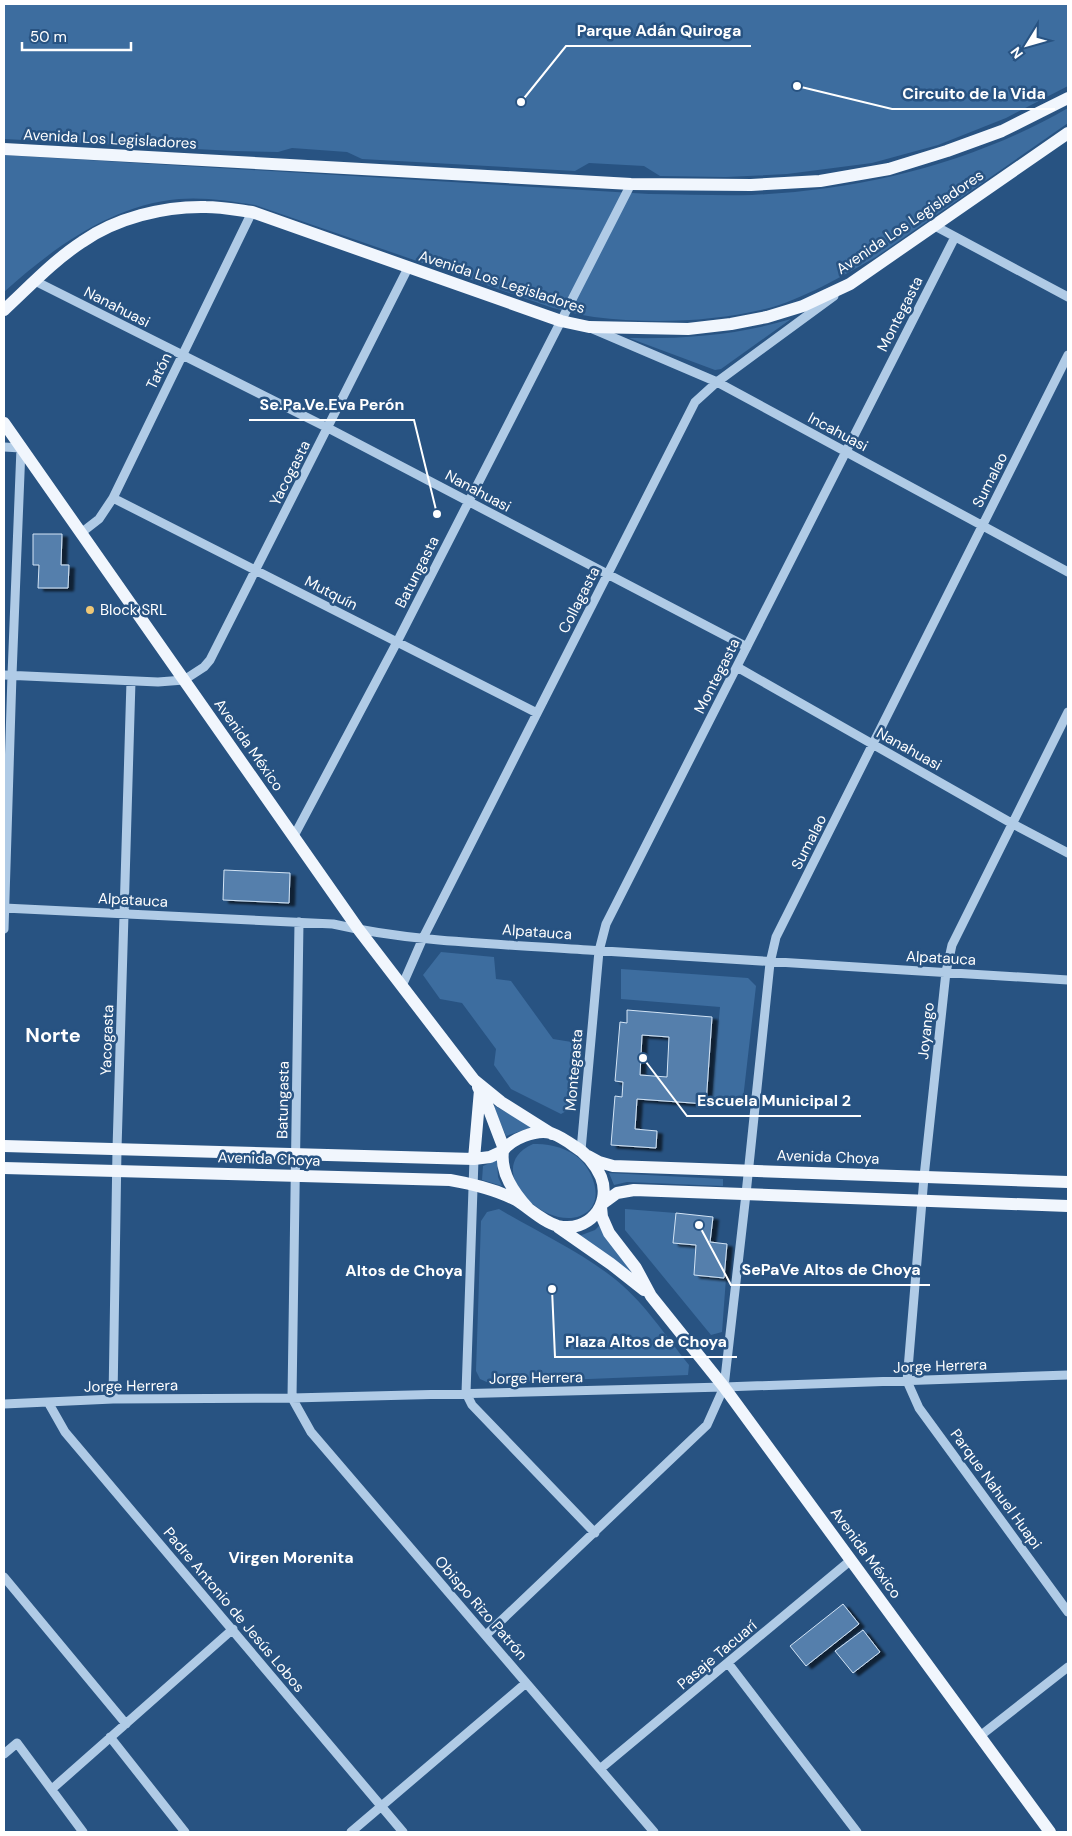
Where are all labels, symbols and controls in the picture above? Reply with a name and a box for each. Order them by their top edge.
callout: Parque Adán Quiroga [566,15,751,46]
scale bar [22,20,131,52]
text: Parque Adán Quiroga [577,20,741,41]
north arrow [1002,20,1052,70]
text: 50 m [30,27,67,47]
text: N [1006,43,1027,62]
callout: Circuito de la Vida [892,78,1055,109]
text: Circuito de la Vida [902,83,1046,104]
street label: Avenida Los Legisladores [23,124,197,154]
street label: Avenida Los Legisladores [832,165,988,279]
street label: Avenida Los Legisladores [416,246,588,318]
street label: Montegasta [872,273,928,355]
street label: Nanahuasi [80,282,154,332]
street label: Tatón [142,349,176,393]
callout: Se.Pa.Ve.Eva Perón [249,389,414,420]
text: Se.Pa.Ve.Eva Perón [260,394,404,415]
street label: Incahuasi [804,408,872,456]
street label: Yacogasta [265,437,315,509]
street label: Sumalao [968,449,1012,511]
street label: Nanahuasi [442,465,514,517]
street label: Batungasta [390,533,444,611]
street label: Collagasta [554,563,604,637]
street label: Mutquín [301,571,361,615]
place label: Block SRL [100,600,167,620]
marker: Block SRL [84,604,96,616]
street label: Montegasta [689,635,745,717]
street label: Avenida México [210,695,288,795]
street label: Nanahuasi [873,723,945,775]
street label: Sumalao [787,811,831,873]
street label: Alpatauca [98,888,168,912]
street label: Alpatauca [501,920,573,944]
street label: Alpatauca [906,946,976,970]
street label: Joyango [913,1001,939,1061]
street label: Yacogasta [96,1004,118,1076]
district label: Norte [25,1022,81,1048]
street label: Montegasta [560,1028,588,1112]
street label: Batungasta [272,1061,294,1139]
callout: Escuela Municipal 2 [687,1085,861,1116]
text: Escuela Municipal 2 [697,1090,851,1111]
street label: Avenida Choya [776,1145,880,1169]
street label: Avenida Choya [217,1147,321,1171]
callout: SePaVe Altos de Choya [731,1254,930,1285]
text: SePaVe Altos de Choya [741,1259,921,1280]
district label: Altos de Choya [345,1260,463,1281]
callout: Plaza Altos de Choya [555,1326,737,1357]
text: Plaza Altos de Choya [565,1331,727,1352]
street label: Jorge Herrera [893,1354,987,1378]
street label: Jorge Herrera [489,1367,583,1389]
street label: Jorge Herrera [84,1375,178,1397]
street label: Parque Nahuel Huapi [946,1425,1046,1553]
street label: Avenida México [826,1503,906,1603]
street label: Padre Antonio de Jesús Lobos [159,1523,309,1697]
district label: Virgen Morenita [228,1547,354,1568]
street label: Obispo Rizo Patrón [430,1552,532,1664]
street label: Pasaje Tacuarí [673,1615,761,1694]

